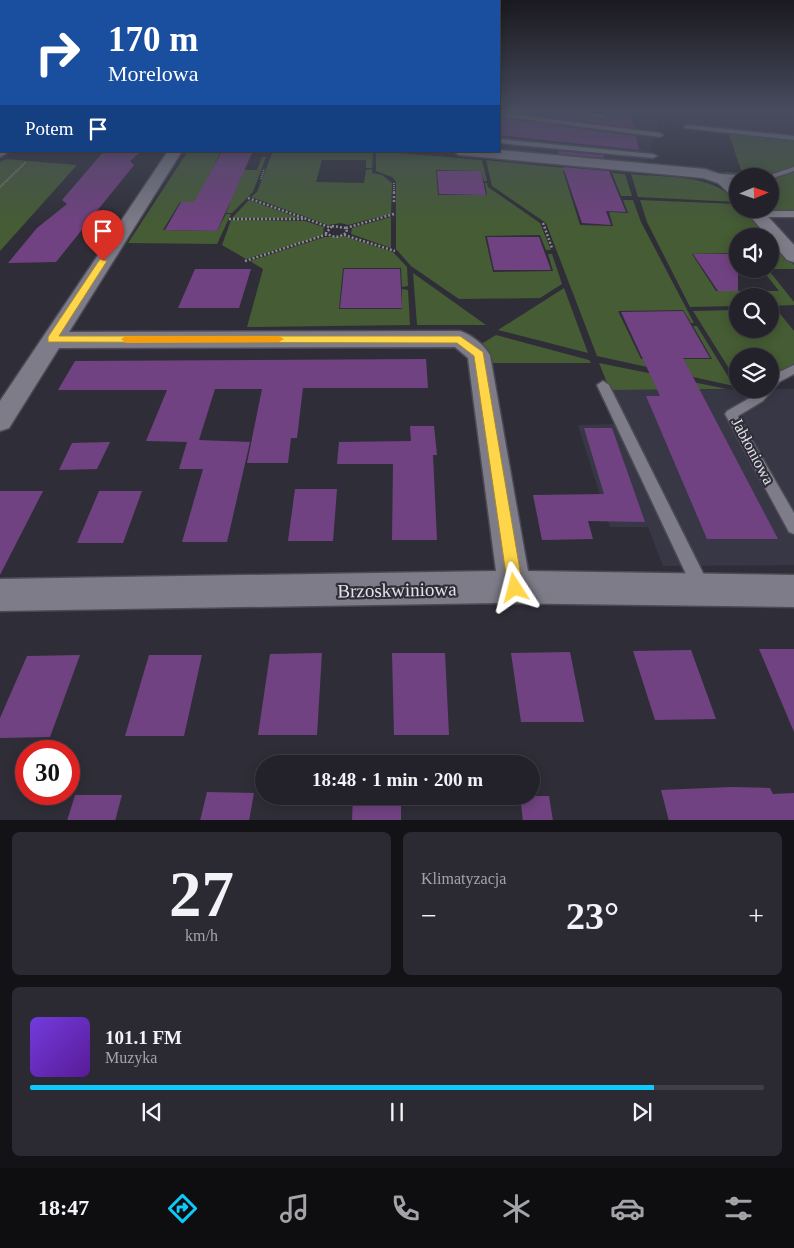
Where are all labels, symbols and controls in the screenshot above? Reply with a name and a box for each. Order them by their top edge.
icon: right [25,20,90,85]
text: 170 m [108,20,198,59]
text: Morelowa [108,61,198,86]
icon: arrive [84,115,112,143]
text: Potem [25,118,74,139]
north arrow [729,168,779,218]
map controls [729,168,779,398]
pin [82,210,124,261]
icon: arrive [89,217,117,245]
button: sound [729,228,779,278]
button: search [729,288,779,338]
button: layers [729,348,779,398]
street label: Jabłoniowa [728,415,778,487]
position arrow [488,561,540,613]
street label: Brzoskwiniowa [337,578,457,602]
speed limit sign: 30 [15,740,80,805]
text: 18:48 · 1 min · 200 m [312,769,483,790]
text: 27 [169,858,234,930]
text: Klimatyzacja [421,870,506,887]
text: 23° [566,895,619,937]
text: − [421,900,437,931]
text: + [748,900,764,931]
text: km/h [185,927,218,944]
text: 101.1 FM [105,1027,182,1048]
text: Muzyka [105,1049,157,1066]
icon: previous [138,1098,166,1126]
icon: pause [383,1098,411,1126]
icon: next [628,1098,656,1126]
icon: directions [165,1191,200,1226]
icon: music [277,1191,312,1226]
icon: phone [388,1191,423,1226]
icon: climate [499,1191,534,1226]
icon: car [610,1191,645,1226]
icon: filters [721,1191,756,1226]
text: 18:47 [38,1195,89,1220]

